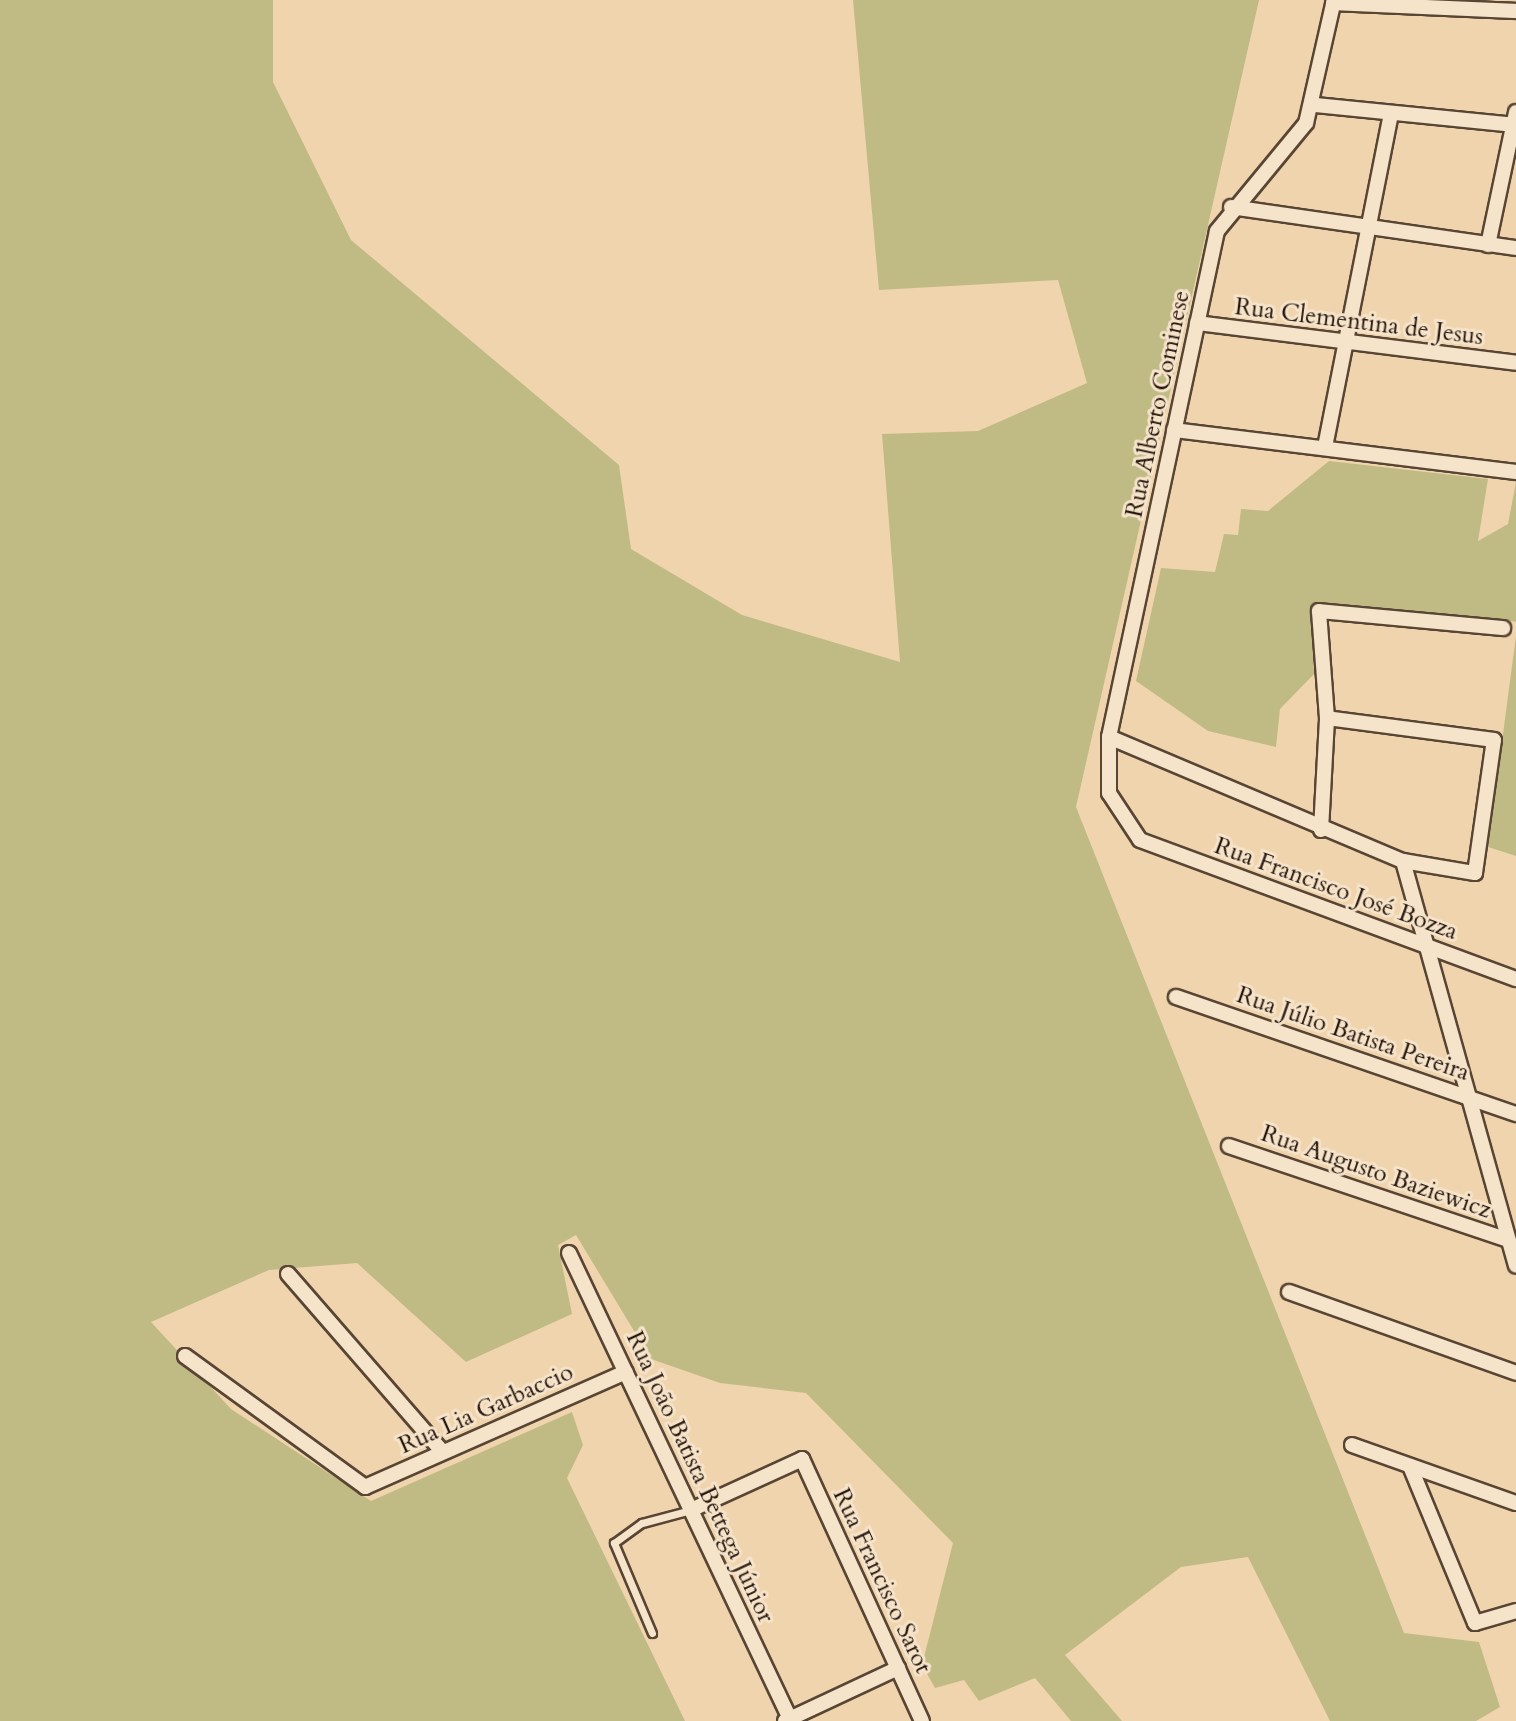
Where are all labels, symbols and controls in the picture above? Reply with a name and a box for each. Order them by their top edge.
street label: Rua Alberto Cominese [1120,288,1196,520]
street label: Rua Clementina de Jesus [1233,292,1485,352]
street label: Rua Francisco José Bozza [1210,832,1462,946]
street label: Rua Júlio Batista Pereira [1233,981,1473,1087]
street label: Rua Augusto Baziewicz [1257,1119,1495,1225]
street label: Rua João Batista Bettega Júnior [620,1327,780,1627]
street label: Rua Lia Garbaccio [394,1358,578,1460]
street label: Rua Francisco Sarot [827,1484,937,1678]

